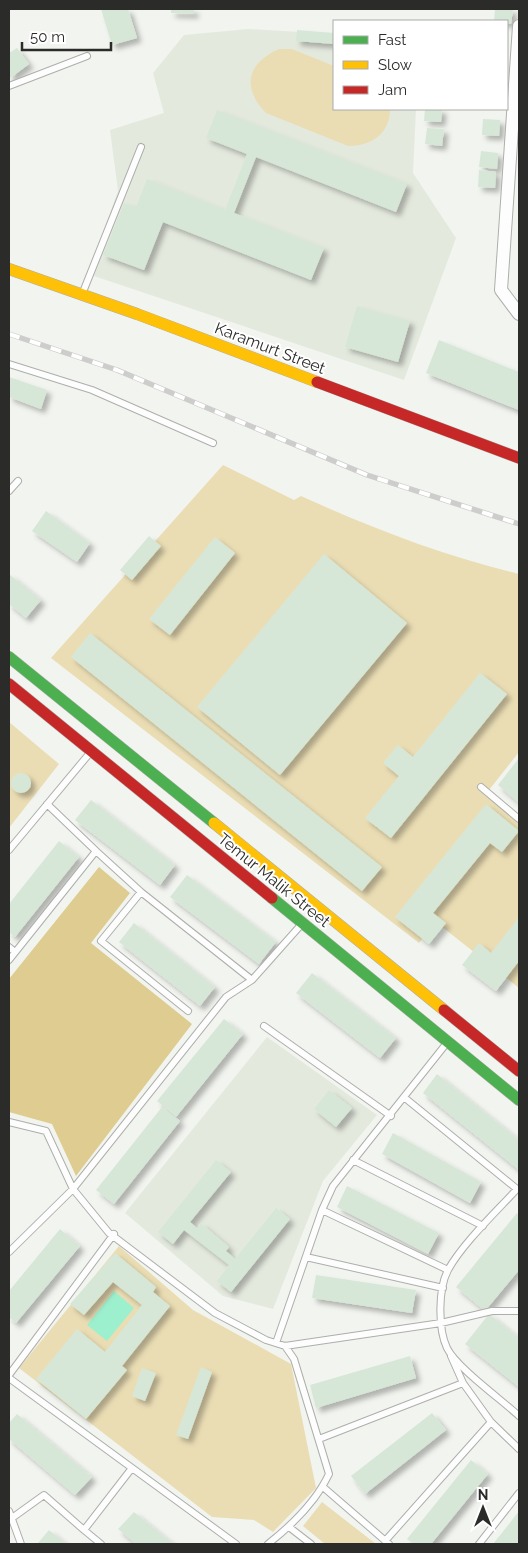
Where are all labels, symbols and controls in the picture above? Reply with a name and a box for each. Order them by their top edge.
scale bar [22,20,111,52]
legend [333,20,508,110]
text: 50 m [30,28,65,46]
text: Fast [378,31,406,49]
text: Slow [378,56,412,74]
text: Jam [378,81,407,99]
street label: Karamurt Street [212,318,329,378]
street label: Temur Malik Street [214,829,334,931]
north arrow [458,1483,508,1533]
text: N [478,1487,488,1503]

